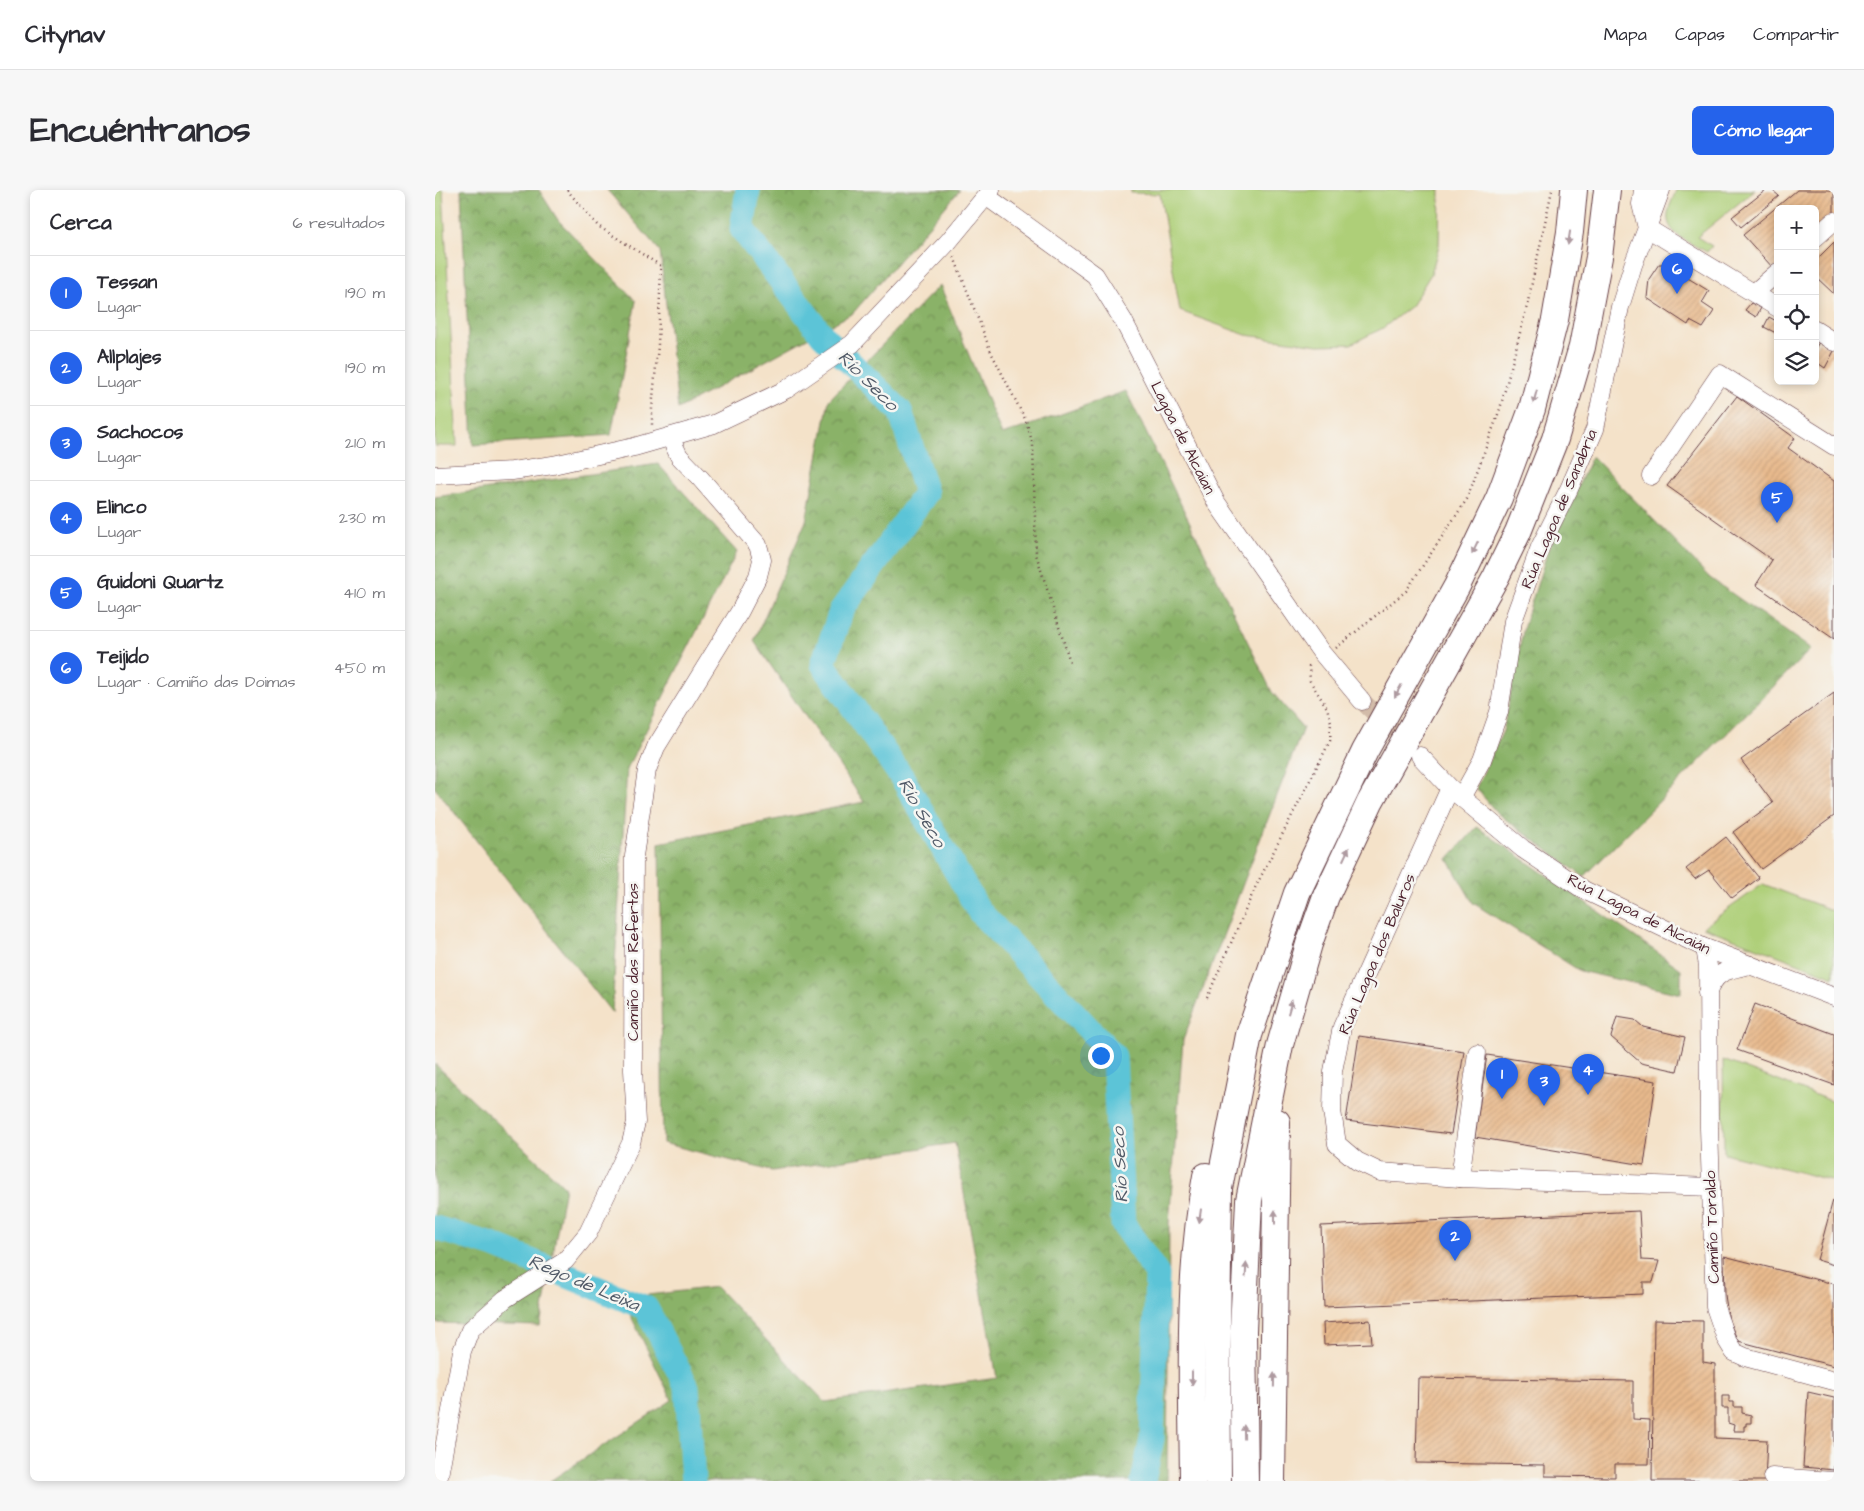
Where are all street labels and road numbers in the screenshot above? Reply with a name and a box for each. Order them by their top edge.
street label: Lagoa de Alcaian [1144,378,1221,499]
street label: Rúa Lagoa de Sanabria [1515,426,1604,593]
street label: Rúa Lagoa de Alcaián [1563,868,1714,961]
street label: Rúa Lagoa dos Baluros [1333,870,1422,1038]
street label: Camiño das Refertas [622,883,644,1041]
street label: Camiño Toraldo [1699,1170,1725,1284]

